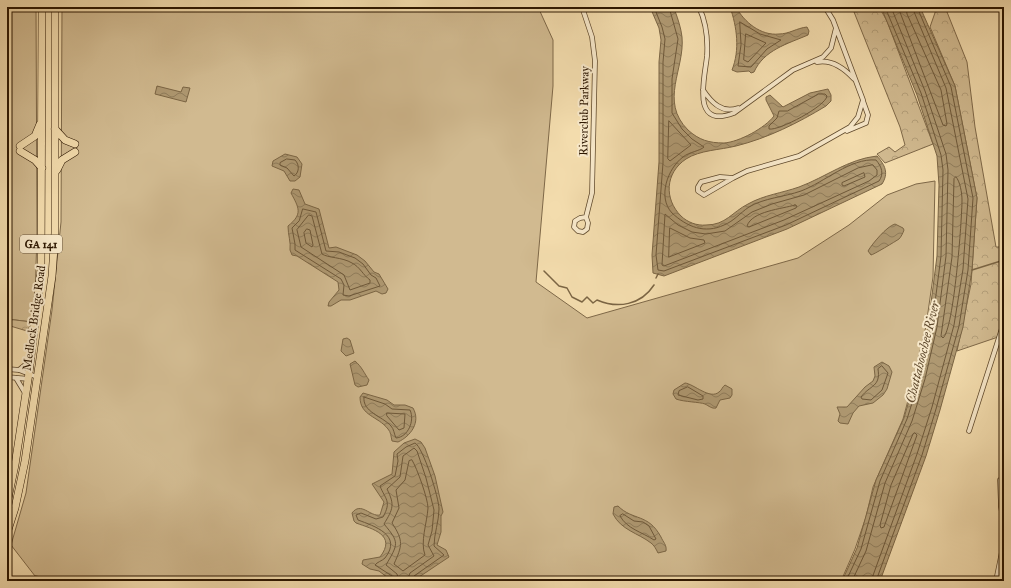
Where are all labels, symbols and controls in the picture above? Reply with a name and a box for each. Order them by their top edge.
street label: Riverclub Parkway [576,66,592,156]
road number: GA 141 [20,235,62,253]
street label: Medlock Bridge Road [20,264,49,372]
water label: Chattahoochee River [903,299,944,405]

